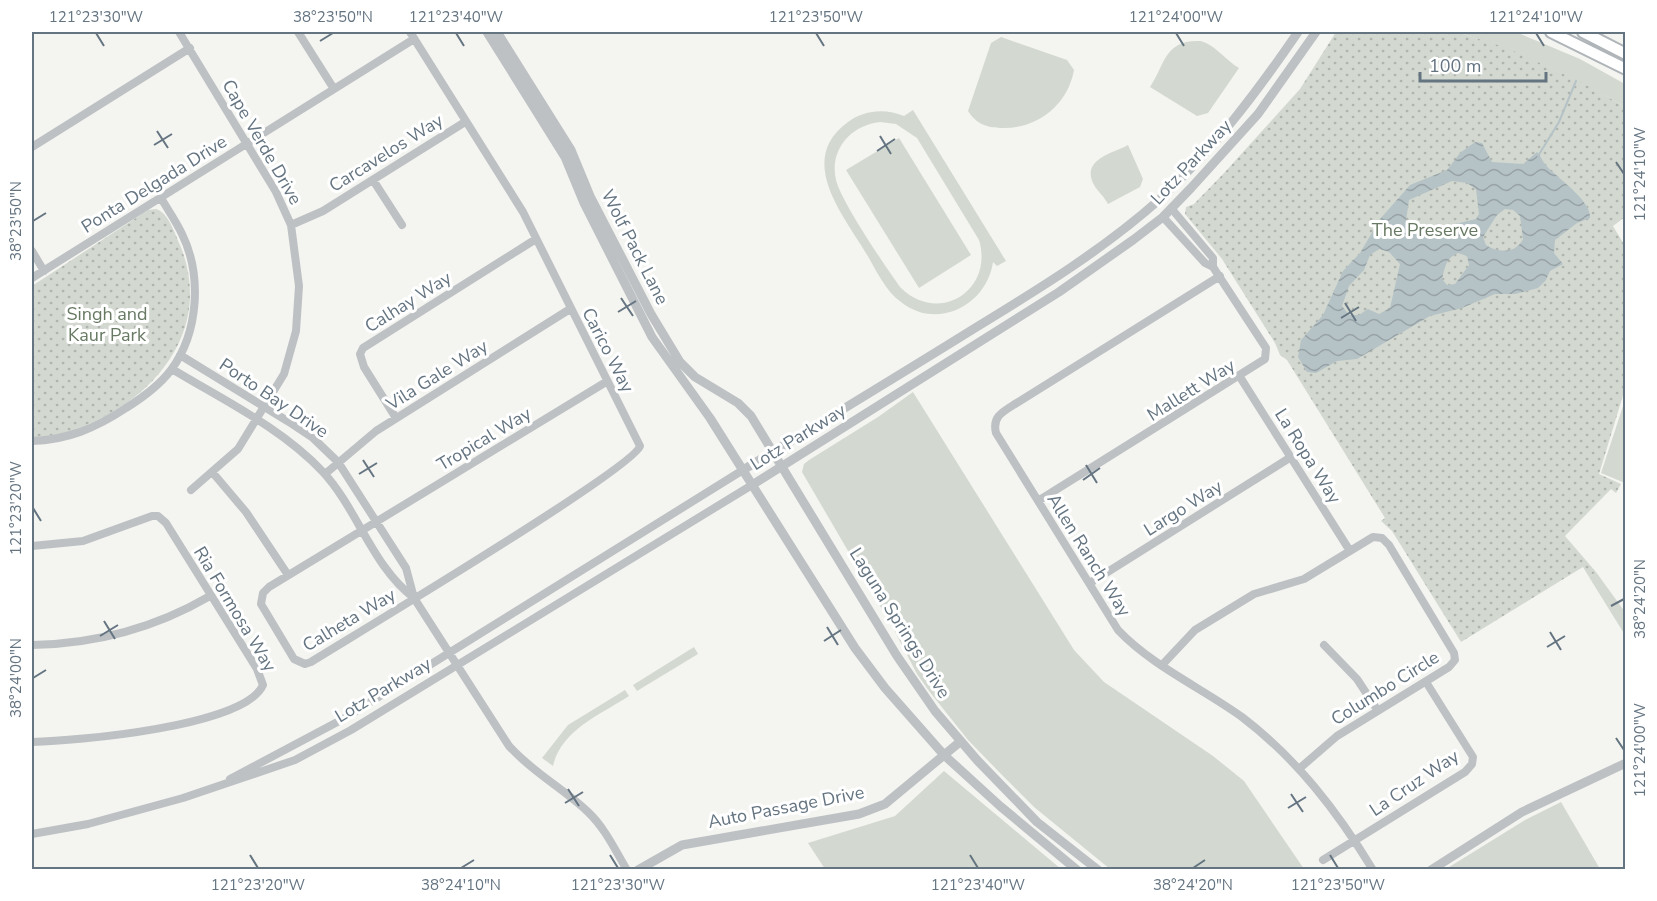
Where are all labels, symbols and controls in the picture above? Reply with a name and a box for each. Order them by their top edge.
text: 121°23'30"W [49,7,144,27]
text: 38°23'50"N [293,7,373,27]
text: 121°23'40"W [409,7,504,27]
text: 121°23'50"W [769,7,864,27]
text: 121°24'00"W [1129,7,1224,27]
text: 121°24'10"W [1489,7,1584,27]
scale bar [1420,45,1546,83]
text: 100 m [1429,54,1481,78]
street label: Cape Verde Drive [216,75,308,209]
street label: Carcavelos Way [324,108,448,198]
street label: Lotz Parkway [1145,114,1237,210]
text: 121°24'10"W [1630,126,1650,221]
street label: Ponta Delgada Drive [77,129,231,239]
text: 38°23'50"N [6,181,26,261]
street label: Wolf Pack Lane [596,185,674,309]
park label: The Preserve [1372,218,1478,242]
street label: Calhay Way [360,266,456,338]
park label: Singh and Kaur Park [66,302,148,347]
street label: Carico Way [576,303,640,397]
street label: Vila Gale Way [381,334,493,416]
street label: Porto Bay Drive [215,353,333,443]
street label: Mallett Way [1142,353,1240,427]
street label: Lotz Parkway [746,398,851,476]
street label: Tropical Way [433,401,536,477]
street label: La Ropa Way [1269,404,1347,509]
text: 121°23'20"W [6,460,26,555]
street label: Largo Way [1139,474,1227,542]
street label: Allen Ranch Way [1042,489,1137,622]
street label: Ria Formosa Way [188,542,282,677]
street label: Laguna Springs Drive [844,543,956,703]
text: 38°24'20"N [1630,559,1650,639]
street label: Calheta Way [298,582,401,657]
text: 38°24'00"N [6,638,26,718]
street label: Columbo Circle [1326,645,1444,731]
street label: Lotz Parkway [330,651,436,728]
text: 121°24'00"W [1630,702,1650,797]
street label: La Cruz Way [1365,744,1464,822]
street label: Auto Passage Drive [706,780,866,834]
text: 121°23'20"W [211,875,306,895]
text: 38°24'10"N [421,875,501,895]
text: 121°23'30"W [571,875,666,895]
text: 121°23'40"W [931,875,1026,895]
text: 38°24'20"N [1153,875,1233,895]
text: 121°23'50"W [1291,875,1386,895]

